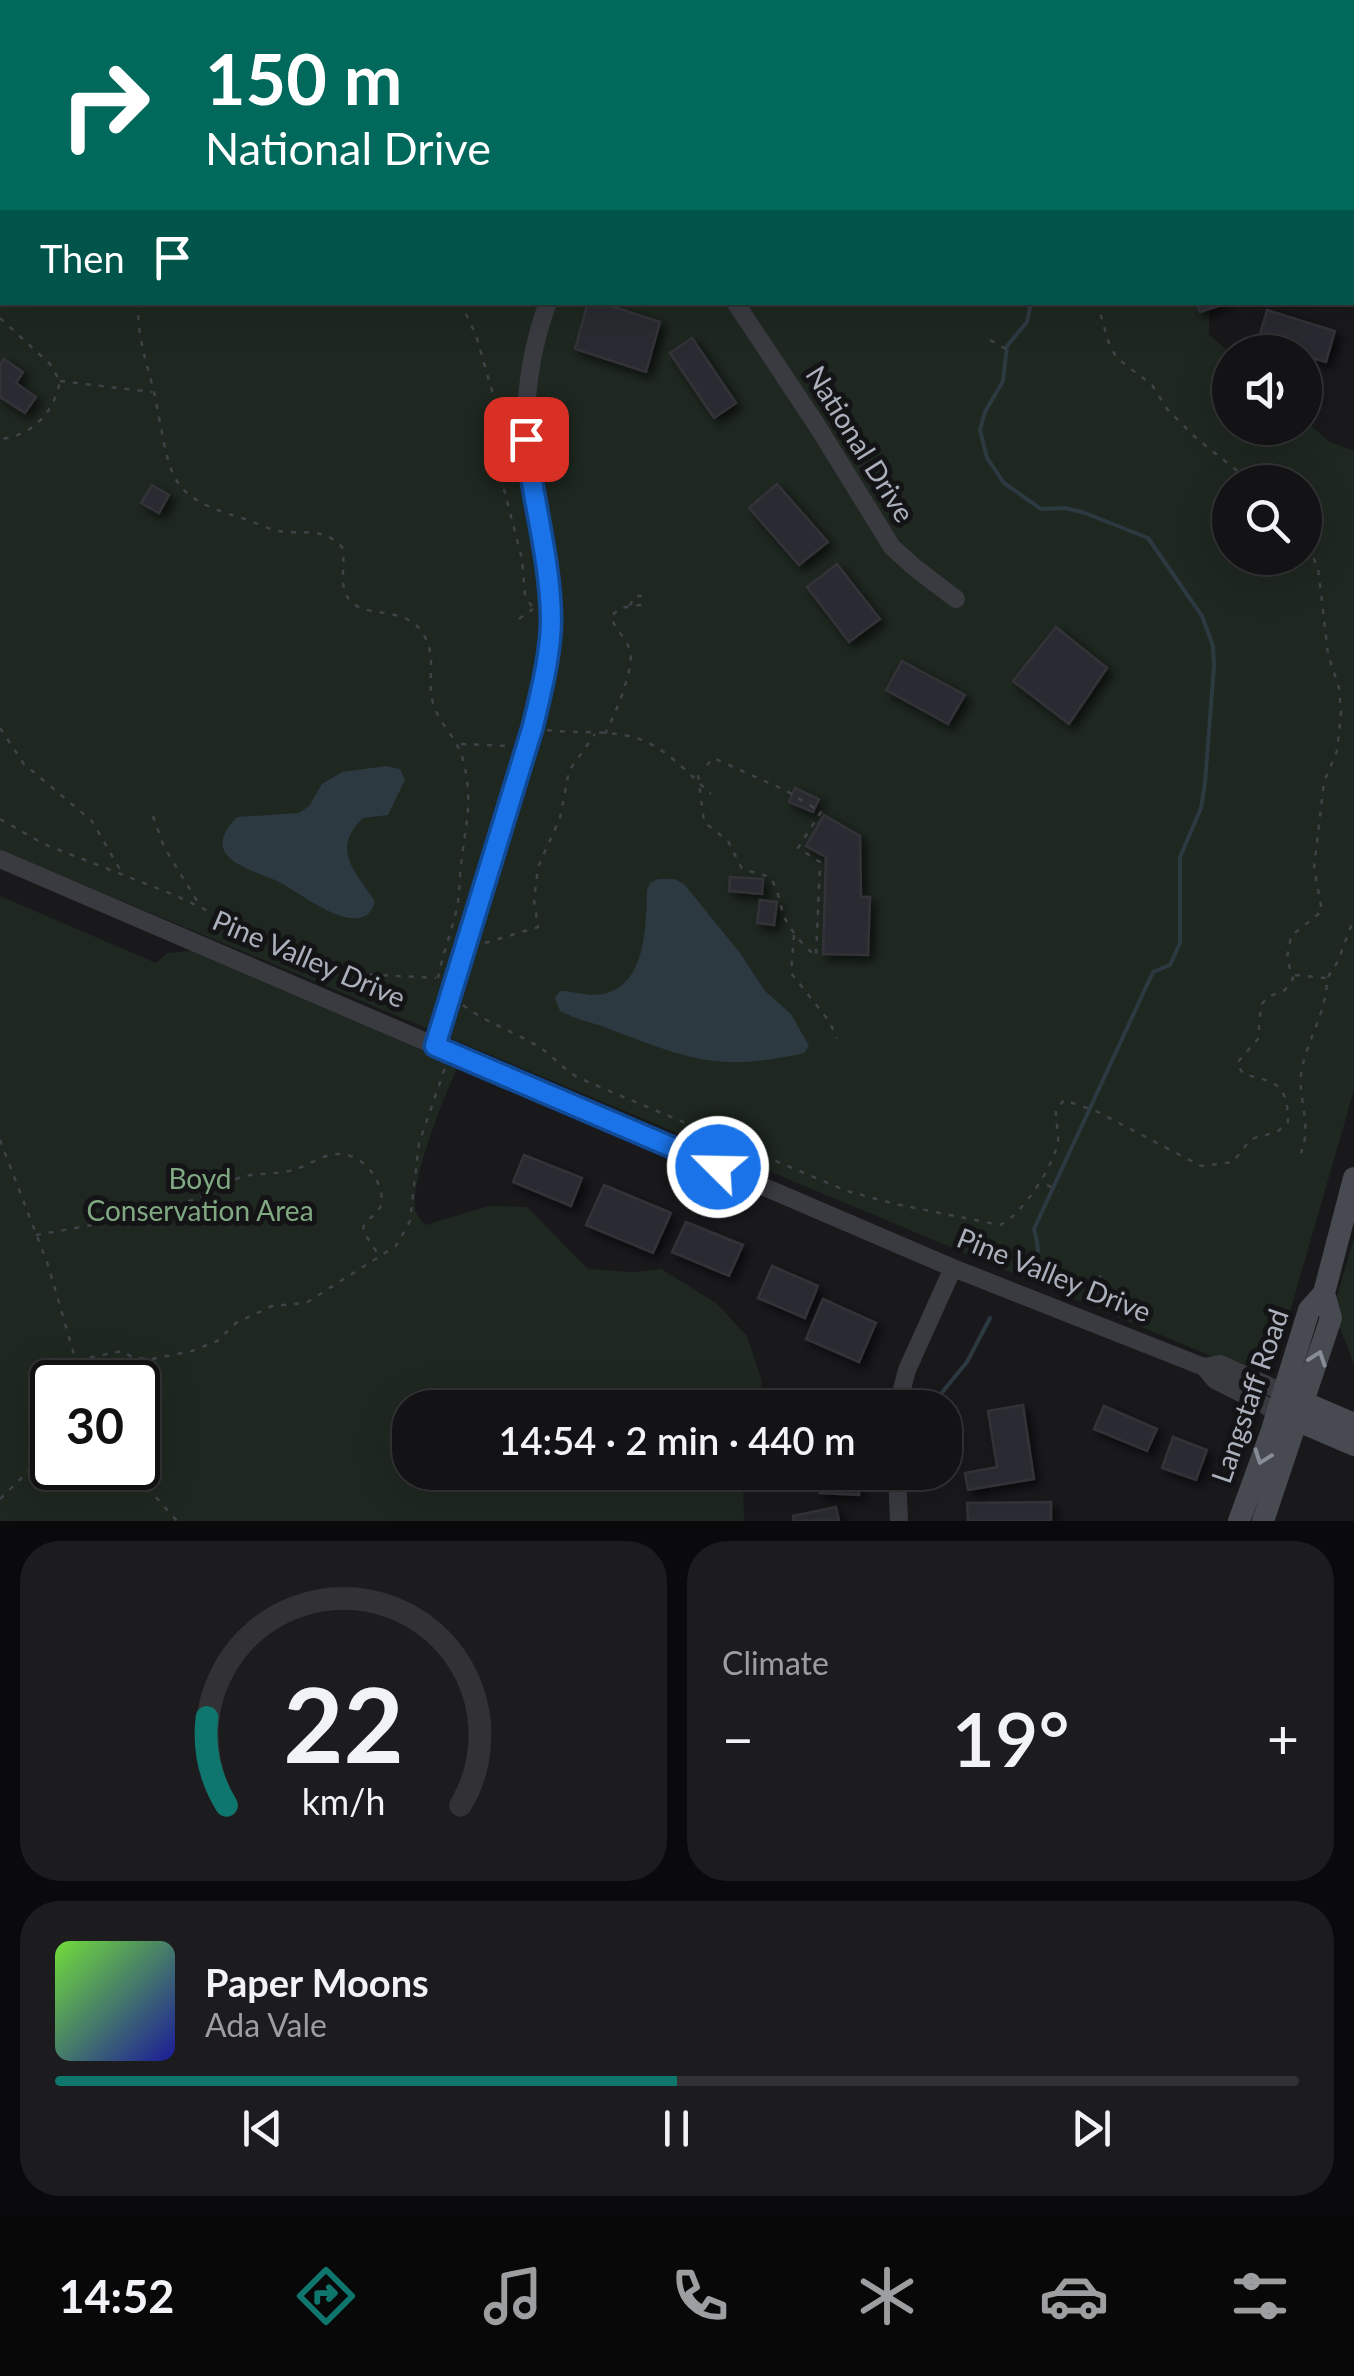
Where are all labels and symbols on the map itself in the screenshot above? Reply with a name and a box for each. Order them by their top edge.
street label: National Drive [799,359,922,528]
pin [484,397,569,482]
street label: Pine Valley Drive [208,902,411,1014]
position arrow [666,1115,770,1219]
park label: Boyd Conservation Area [86,1161,314,1227]
street label: Pine Valley Drive [952,1220,1156,1328]
street label: Langstaff Road [1203,1304,1295,1487]
one-way arrow [1306,1350,1326,1367]
speed limit sign: 30 [30,1360,160,1490]
one-way arrow [1253,1447,1274,1464]

